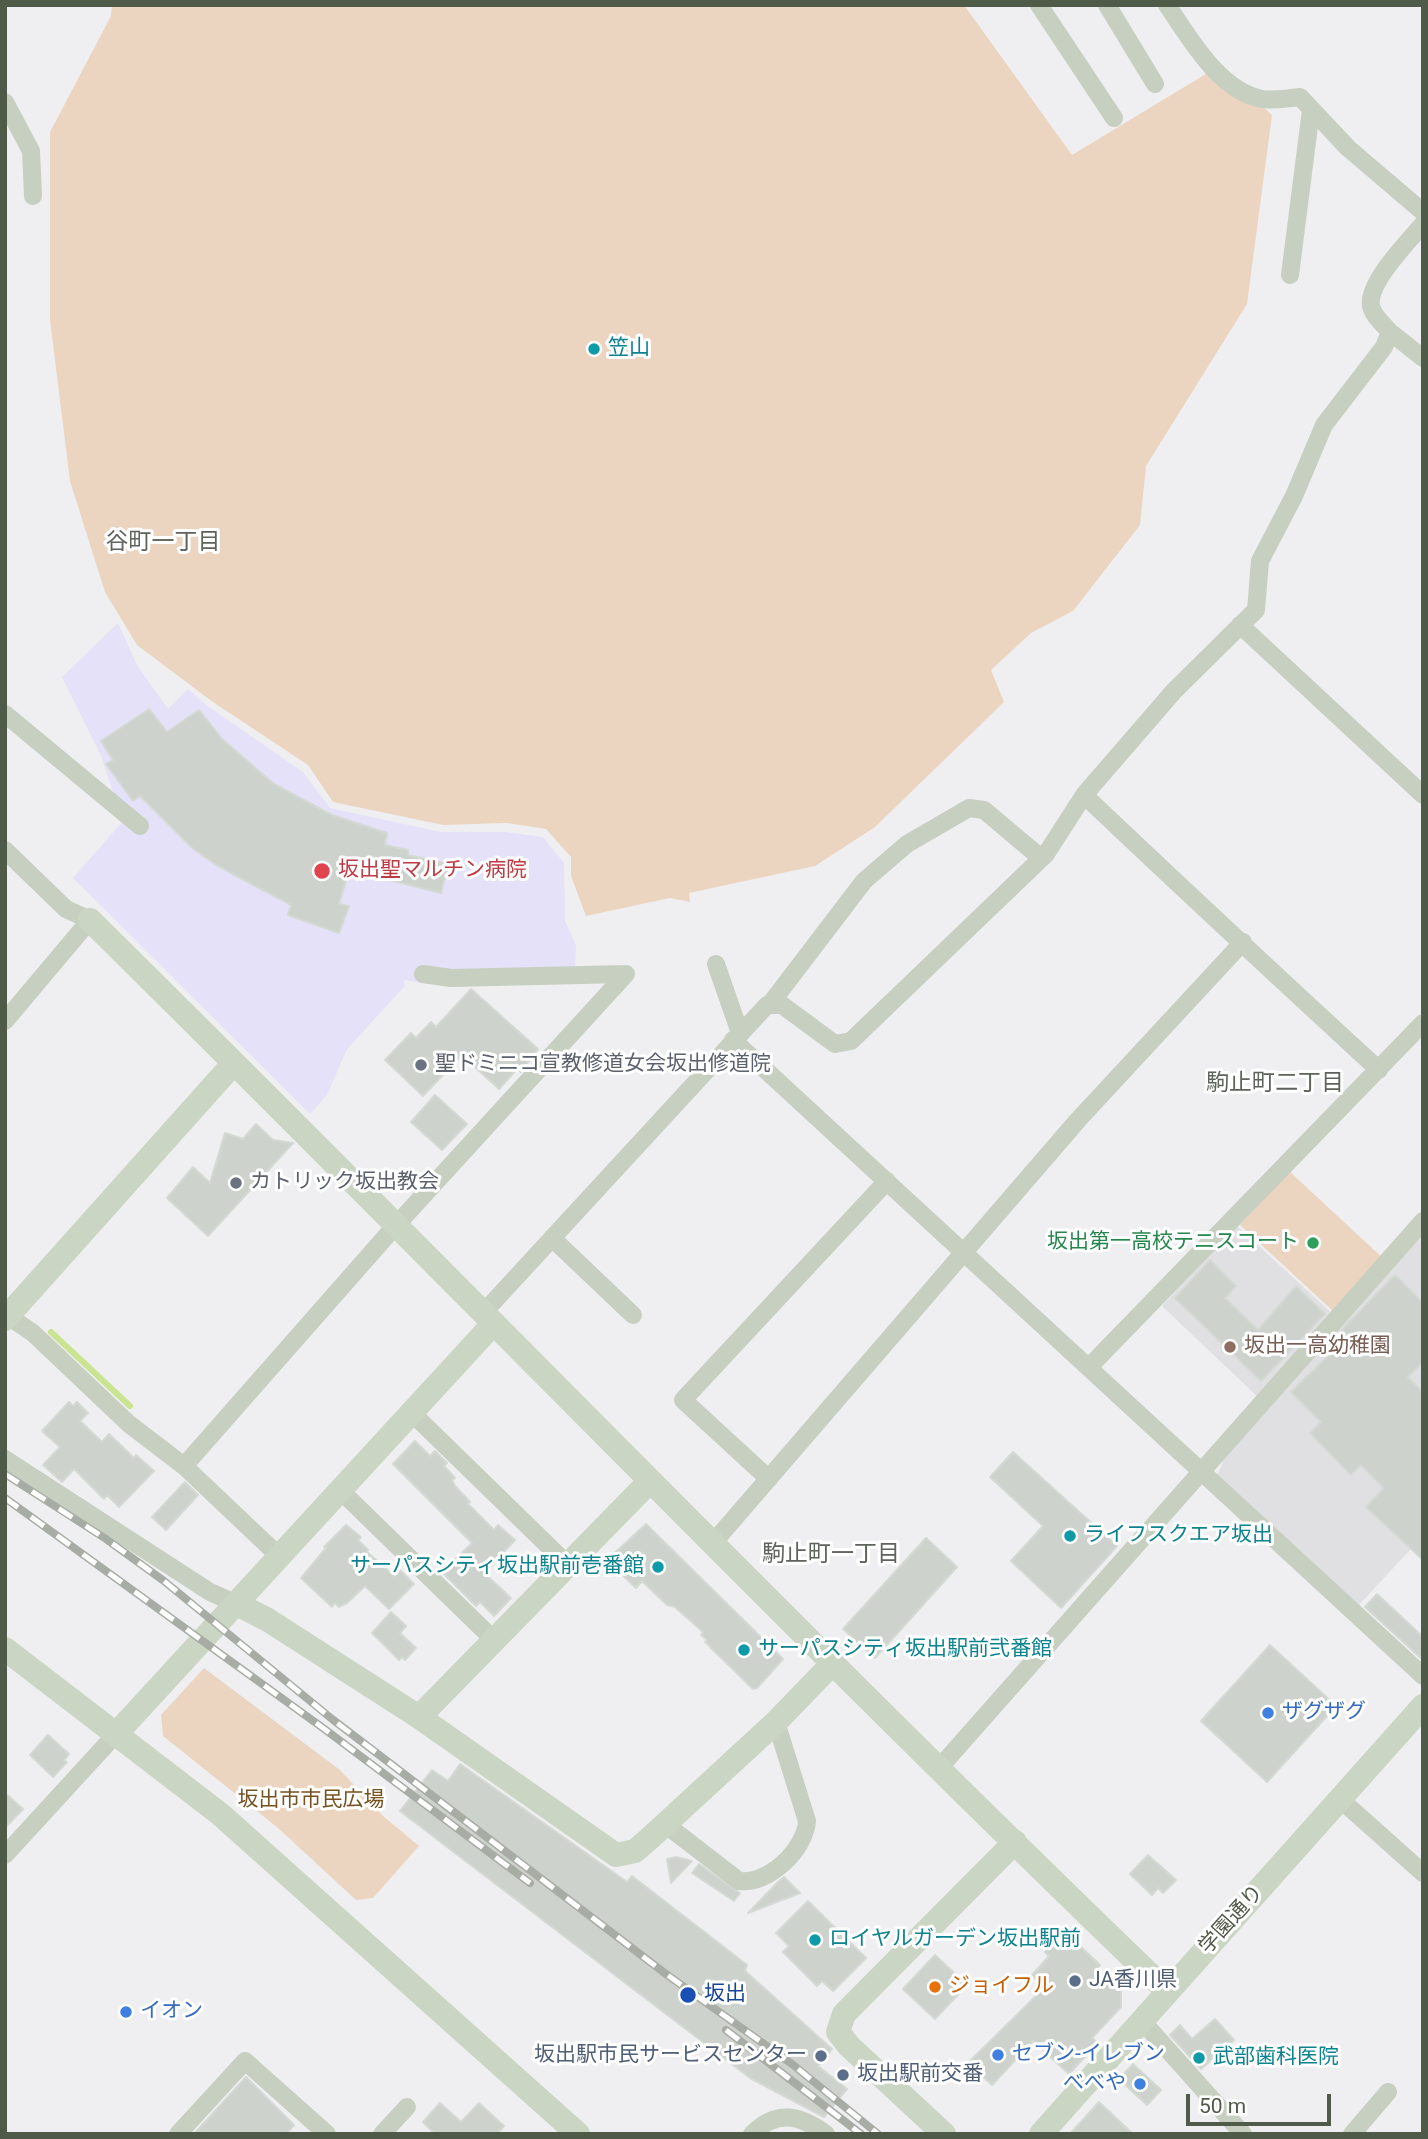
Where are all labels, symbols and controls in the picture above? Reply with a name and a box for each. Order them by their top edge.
place label: 笠山 [608,336,650,362]
marker: 笠山 [586,341,602,357]
district label: 谷町一丁目 [106,529,220,557]
place label: 坂出聖マルチン病院 [338,858,527,884]
marker: 坂出聖マルチン病院 [312,861,332,881]
place label: 聖ドミニコ宣教修道女会坂出修道院 [435,1052,771,1078]
marker: 聖ドミニコ宣教修道女会坂出修道院 [413,1057,429,1073]
district label: 駒止町二丁目 [1206,1070,1344,1098]
place label: カトリック坂出教会 [250,1170,439,1196]
marker: カトリック坂出教会 [228,1175,244,1191]
place label: 坂出第一高校テニスコート [1047,1230,1299,1256]
marker: 坂出第一高校テニスコート [1305,1235,1321,1251]
place label: 坂出一高幼稚園 [1244,1334,1391,1360]
marker: 坂出一高幼稚園 [1222,1339,1238,1355]
place label: ライフスクエア坂出 [1084,1523,1273,1549]
marker: ライフスクエア坂出 [1062,1528,1078,1544]
district label: 駒止町一丁目 [762,1541,900,1569]
place label: サーパスシティ坂出駅前壱番館 [350,1554,644,1580]
marker: サーパスシティ坂出駅前壱番館 [650,1559,666,1575]
place label: サーパスシティ坂出駅前弐番館 [758,1637,1052,1663]
marker: サーパスシティ坂出駅前弐番館 [736,1642,752,1658]
place label: ザグザグ [1282,1700,1366,1726]
marker: ザグザグ [1260,1705,1276,1721]
park label: 坂出市市民広場 [238,1788,384,1814]
street label: 学園通り [1195,1880,1269,1960]
place label: ロイヤルガーデン坂出駅前 [829,1927,1081,1953]
marker: ロイヤルガーデン坂出駅前 [807,1932,823,1948]
place label: JA香川県 [1089,1968,1177,1994]
marker: JA香川県 [1067,1973,1083,1989]
place label: ジョイフル [949,1974,1054,2000]
marker: ジョイフル [927,1979,943,1995]
place label: 坂出 [704,1982,746,2008]
marker: 坂出 [678,1985,698,2005]
place label: イオン [140,1999,203,2025]
marker: イオン [118,2004,134,2020]
place label: セブン-イレブン [1012,2042,1165,2068]
place label: 坂出駅市民サービスセンター [534,2043,807,2069]
place label: 武部歯科医院 [1213,2045,1339,2071]
marker: セブン-イレブン [990,2047,1006,2063]
marker: 坂出駅市民サービスセンター [813,2048,829,2064]
marker: 武部歯科医院 [1191,2050,1207,2066]
place label: 坂出駅前交番 [857,2062,983,2088]
marker: 坂出駅前交番 [835,2067,851,2083]
place label: べべや [1063,2071,1126,2097]
marker: べべや [1132,2076,1148,2092]
scale bar [1190,2080,1335,2124]
text: 50 m [1199,2094,1246,2118]

